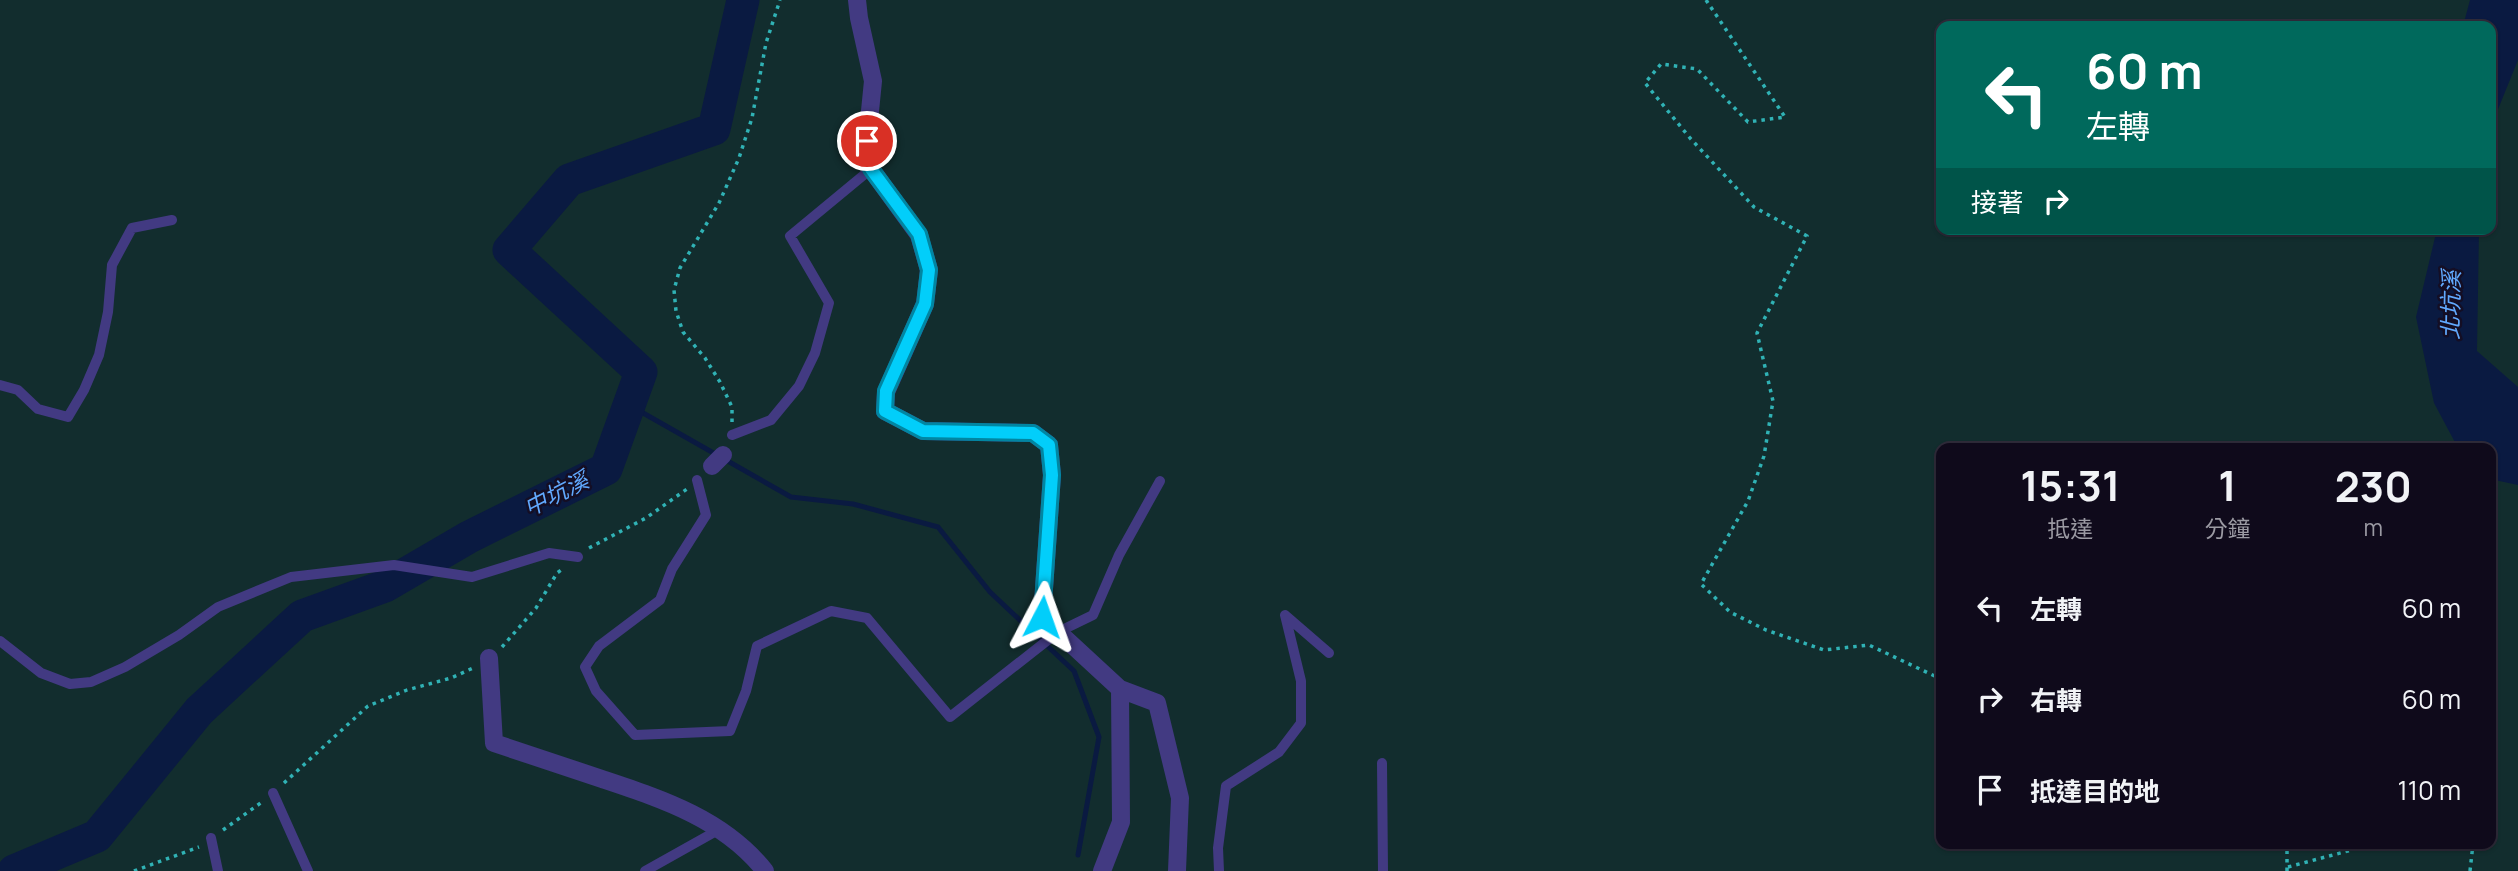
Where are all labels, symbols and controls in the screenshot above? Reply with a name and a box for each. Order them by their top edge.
text: 60 m [2086,37,2203,104]
icon: left [1971,49,2062,140]
text: 左轉 [2086,104,2150,148]
pin [837,111,897,171]
icon: arrive [848,122,886,160]
icon: right [2037,182,2075,220]
text: 接著 [1971,184,2023,220]
water label: 北坑溪 [2433,267,2467,340]
text: 15:31 [2020,456,2120,514]
text: 1 [2218,456,2237,514]
text: 230 [2335,457,2412,515]
water label: 中坑溪 [518,462,596,523]
text: m [2364,511,2383,543]
text: 抵達 [2047,512,2093,544]
text: 分鐘 [2205,512,2251,544]
position arrow [1005,580,1079,654]
icon: left [1971,589,2009,627]
text: 60 m [2402,590,2461,626]
text: 左轉 [2030,591,2082,627]
icon: right [1971,680,2009,718]
text: 60 m [2402,681,2461,717]
text: 右轉 [2030,682,2082,718]
icon: arrive [1971,771,2009,809]
text: 110 m [2398,772,2461,808]
text: 抵達目的地 [2030,773,2160,809]

